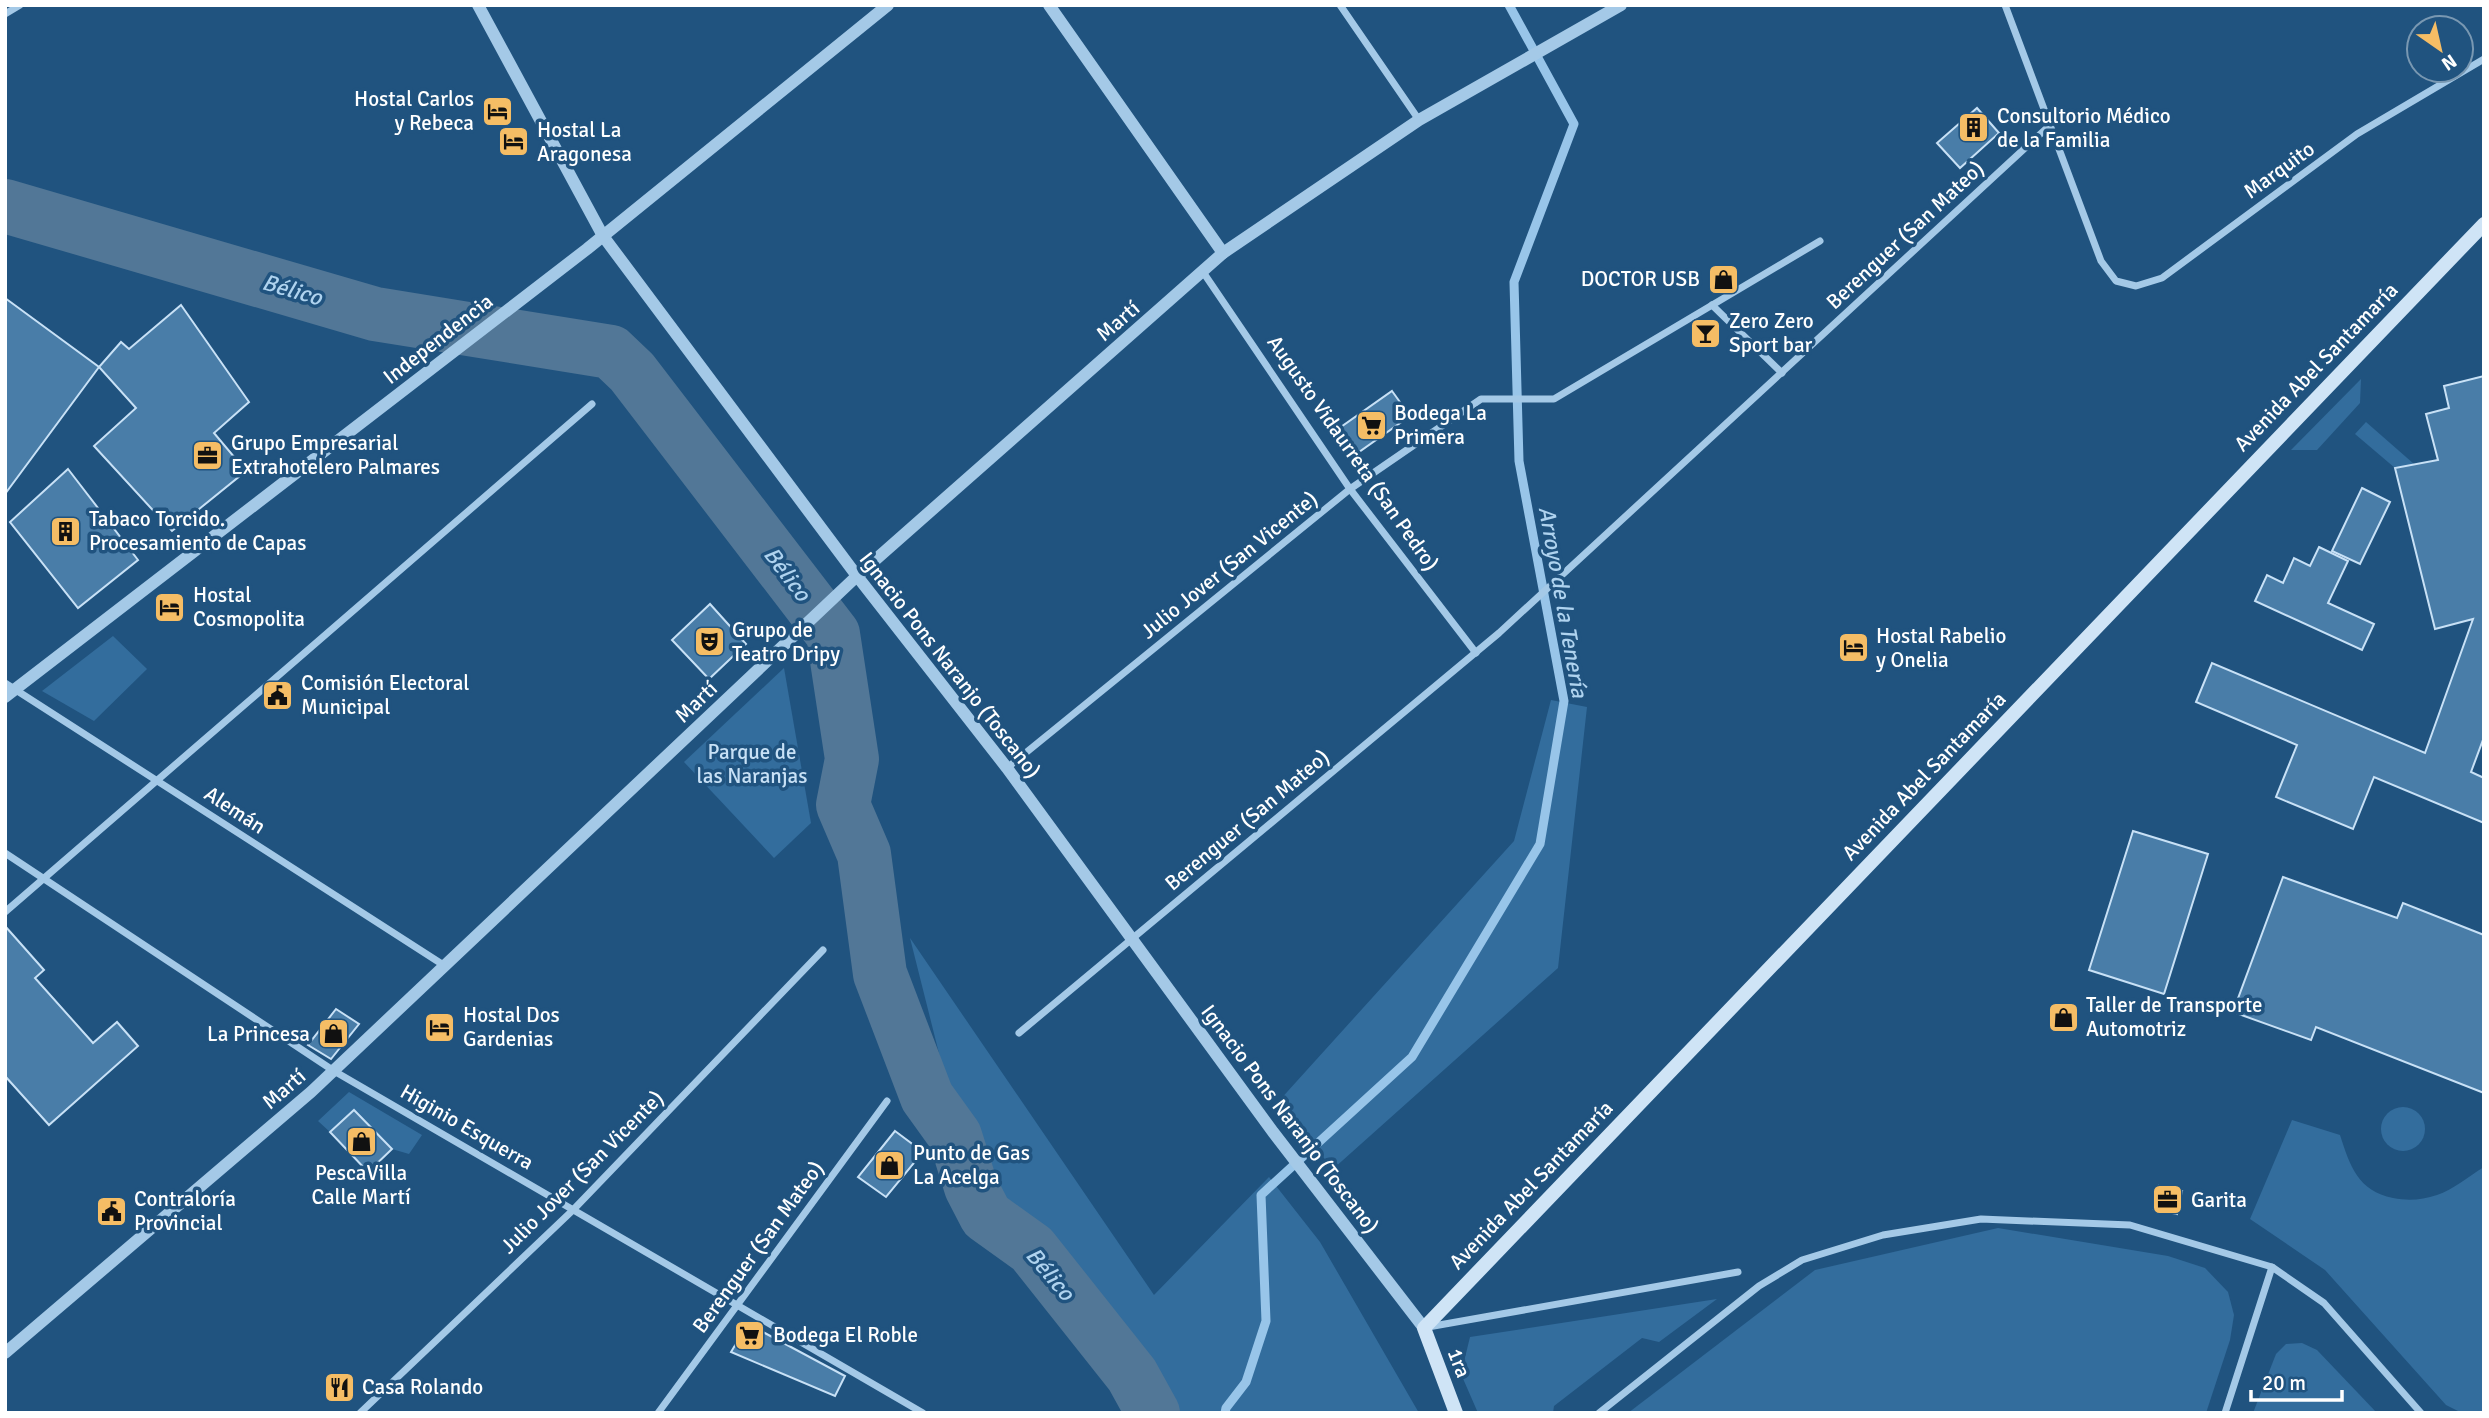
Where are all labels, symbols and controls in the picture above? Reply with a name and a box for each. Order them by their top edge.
north arrow [2405,14,2475,84]
text: N [2437,49,2461,76]
place label: Hostal Carlos y Rebeca [354,86,474,136]
hotel icon: Hostal Carlos y Rebeca [480,94,514,128]
place label: Consultorio Médico de la Familia [1997,103,2171,153]
building icon: Consultorio Médico de la Familia [1957,111,1991,145]
place label: Hostal La Aragonesa [537,117,632,167]
hotel icon: Hostal La Aragonesa [497,125,531,159]
street label: Marquito [2238,136,2320,204]
street label: Berenguer (San Mateo) [1821,155,1989,315]
shop icon: DOCTOR USB [1706,262,1740,296]
place label: DOCTOR USB [1581,266,1700,292]
water label: Bélico [259,268,326,313]
street label: Avenida Abel Santamaría [2229,277,2403,457]
street label: Independencia [378,288,498,390]
street label: Martí [1091,295,1145,347]
place label: Zero Zero Sport bar [1729,308,1814,358]
bar icon: Zero Zero Sport bar [1689,316,1723,350]
street label: Augusto Vidaurreta (San Pedro) [1262,330,1444,576]
place label: Bodega La Primera [1394,400,1487,450]
supermarket icon: Bodega La Primera [1354,408,1388,442]
place label: Grupo Empresarial Extrahotelero Palmares [231,430,440,480]
office icon: Grupo Empresarial Extrahotelero Palmares [191,438,225,472]
street label: Julio Jover (San Vicente) [1135,486,1323,644]
water label: Arroyo de la Tenería [1532,504,1594,701]
place label: Tabaco Torcido. Procesamiento de Capas [89,506,306,556]
building icon: Tabaco Torcido. Procesamiento de Capas [49,514,83,548]
water label: Bélico [757,541,818,608]
street label: Ignacio Pons Naranjo (Toscano) [854,547,1046,783]
place label: Hostal Cosmopolita [193,582,305,632]
hotel icon: Hostal Cosmopolita [153,590,187,624]
place label: Grupo de Teatro Dripy [732,617,840,667]
place label: Hostal Rabelio y Onelia [1876,623,2006,673]
theatre icon: Grupo de Teatro Dripy [692,625,726,659]
hotel icon: Hostal Rabelio y Onelia [1836,631,1870,665]
place label: Comisión Electoral Municipal [301,670,470,720]
street label: Martí [669,675,723,728]
public building icon: Comisión Electoral Municipal [261,678,295,712]
street label: Avenida Abel Santamaría [1837,686,2011,866]
park label: Parque de las Naranjas [697,739,807,789]
street label: Berenguer (San Mateo) [1160,744,1334,896]
street label: Alemán [199,781,271,839]
place label: Taller de Transporte Automotriz [2086,992,2263,1042]
street label: Ignacio Pons Naranjo (Toscano) [1195,1000,1385,1238]
shop icon: Taller de Transporte Automotriz [2046,1000,2080,1034]
place label: Hostal Dos Gardenias [463,1002,560,1052]
hotel icon: Hostal Dos Gardenias [423,1010,457,1044]
shop icon: La Princesa [316,1017,350,1051]
place label: La Princesa [207,1021,310,1047]
street label: Martí [257,1063,311,1115]
street label: Higinio Esquerra [396,1078,538,1176]
street label: Julio Jover (San Vicente) [495,1085,669,1259]
street label: Avenida Abel Santamaría [1444,1095,1618,1275]
shop icon: PescaVilla Calle Martí [344,1124,378,1158]
place label: Punto de Gas La Acelga [913,1140,1030,1190]
shop icon: Punto de Gas La Acelga [873,1148,907,1182]
street label: Berenguer (San Mateo) [687,1156,829,1338]
place label: PescaVilla Calle Martí [311,1160,411,1210]
office icon: Garita [2151,1183,2185,1217]
place label: Contraloría Provincial [134,1186,236,1236]
place label: Garita [2191,1187,2247,1213]
public building icon: Contraloría Provincial [94,1194,128,1228]
water label: Bélico [1019,1241,1081,1307]
supermarket icon: Bodega El Roble [733,1318,767,1352]
place label: Bodega El Roble [773,1322,918,1348]
street label: 1ra [1442,1345,1476,1381]
scale bar [2251,1358,2342,1402]
restaurant icon: Casa Rolando [322,1370,356,1404]
text: 20 m [2262,1370,2306,1396]
place label: Casa Rolando [362,1374,483,1400]

